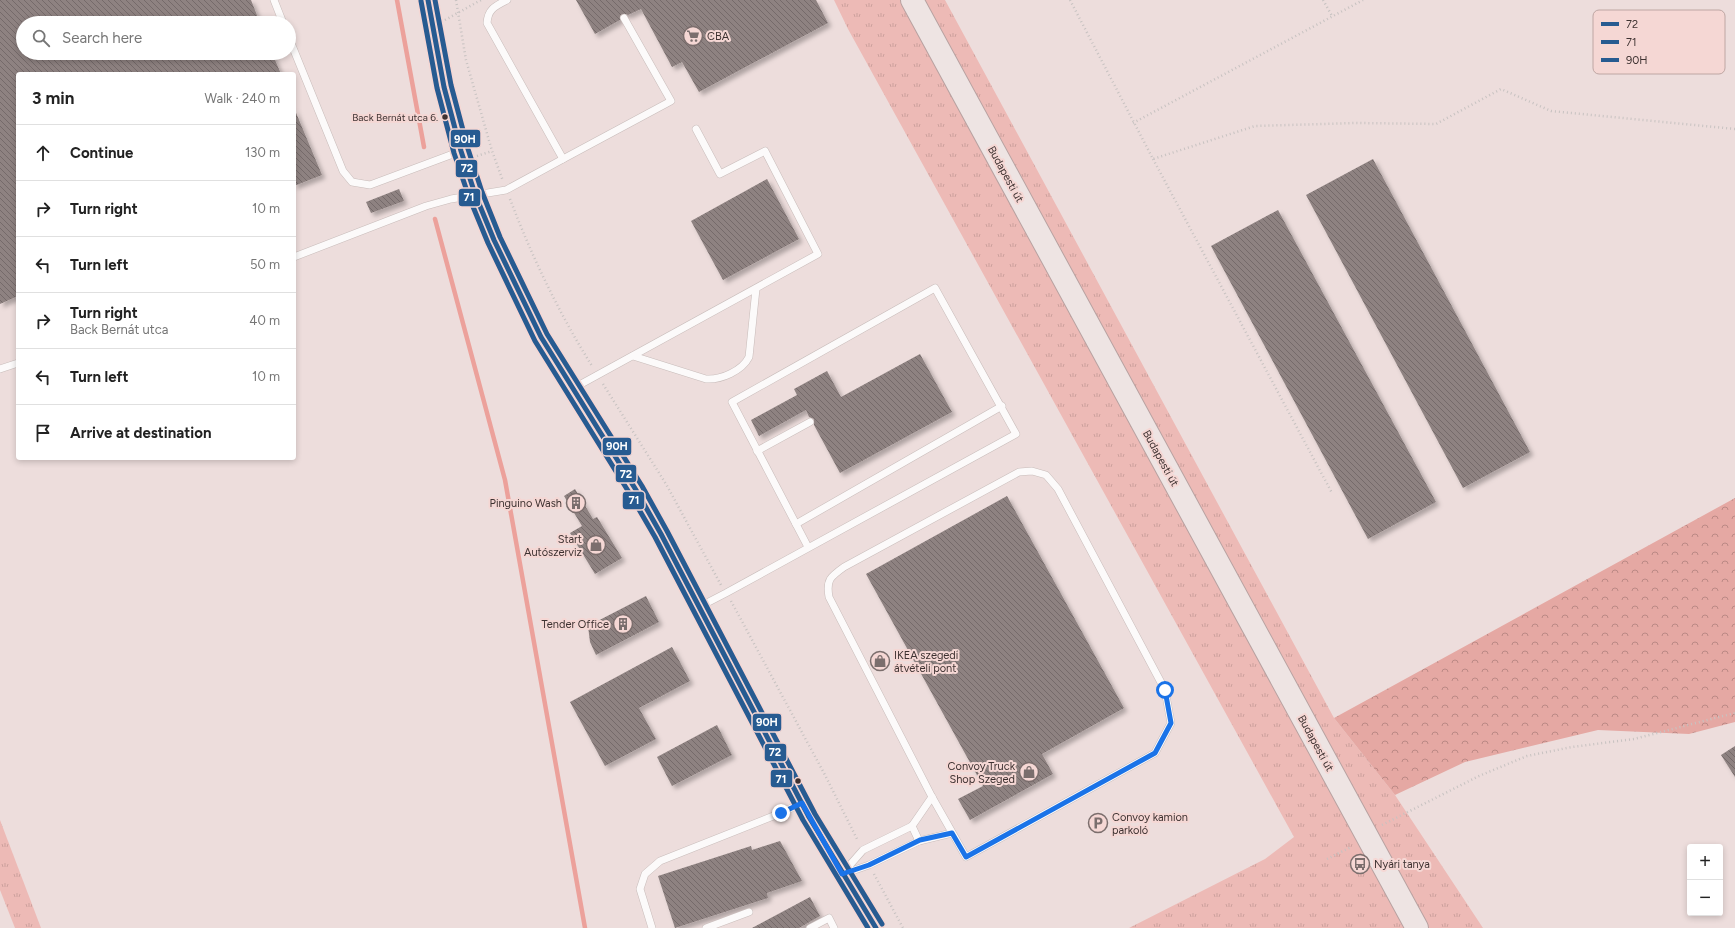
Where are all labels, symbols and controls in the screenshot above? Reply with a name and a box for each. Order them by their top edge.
legend [1593,10,1725,74]
search box [16,16,296,60]
text: 72 [1626,18,1638,31]
supermarket icon: CBA [682,25,704,47]
icon: search [30,27,52,49]
text: Search here [62,29,142,47]
place label: CBA [707,30,730,43]
text: 71 [1626,36,1636,49]
text: 90H [1626,54,1648,67]
text: 3 min [32,88,74,108]
text: Walk · 240 m [205,91,280,106]
place label: Back Bernát utca 6. [352,111,438,124]
marker: Back Bernát utca 6. [440,112,450,122]
line badge: 90H [450,129,481,148]
text: 90H [454,133,476,146]
icon: ahead [32,142,54,164]
text: Continue [70,144,133,162]
street label: Budapesti út [985,144,1026,205]
text: 130 m [245,145,280,160]
line badge: 72 [455,159,478,178]
text: 72 [461,162,473,175]
line badge: 71 [458,188,481,207]
text: 71 [464,191,474,204]
icon: right [32,198,54,220]
text: Turn right [70,200,138,218]
text: 10 m [252,201,280,216]
icon: left [32,254,54,276]
text: Turn left [70,256,128,274]
text: 50 m [250,257,280,272]
text: Turn right [70,304,138,322]
icon: right [32,310,54,332]
text: 40 m [249,313,280,328]
text: Back Bernát utca [70,322,168,337]
icon: left [32,366,54,388]
text: Turn left [70,368,128,386]
text: 10 m [252,369,280,384]
icon: arrive [32,422,54,444]
text: Arrive at destination [70,424,211,442]
street label: Budapesti út [1140,428,1181,489]
line badge: 90H [602,437,632,456]
text: 90H [606,440,628,453]
line badge: 72 [615,464,637,483]
text: 72 [620,468,632,481]
line badge: 71 [622,491,645,510]
building icon: Pinguino Wash [565,492,587,514]
text: 71 [629,494,639,507]
place label: Pinguino Wash [490,497,562,510]
place label: Start Autószerviz [524,533,582,559]
shop icon: Start Autószerviz [585,534,607,556]
building icon: Tender Office [612,613,634,635]
place label: Tender Office [541,618,609,631]
place label: IKEA szegedi átvételi pont [894,649,958,675]
shop icon: IKEA szegedi átvételi pont [869,650,891,672]
route start [1156,681,1174,699]
line badge: 90H [752,713,782,732]
street label: Budapesti út [1295,713,1336,774]
text: 90H [756,716,778,729]
line badge: 72 [764,743,787,762]
text: 72 [769,746,781,759]
place label: Convoy Truck Shop Szeged [948,760,1016,786]
shop icon: Convoy Truck Shop Szeged [1018,761,1040,783]
line badge: 71 [770,769,793,788]
text: 71 [776,773,786,786]
unlabelled marker [793,776,803,786]
route end [772,804,790,822]
place label: Convoy kamion parkoló [1112,811,1188,837]
parking icon: Convoy kamion parkoló [1087,812,1109,834]
map controls [1687,844,1723,916]
button: + [1687,844,1723,880]
bus stop icon: Nyári tanya [1349,853,1371,875]
place label: Nyári tanya [1374,858,1430,871]
button: − [1687,880,1723,916]

